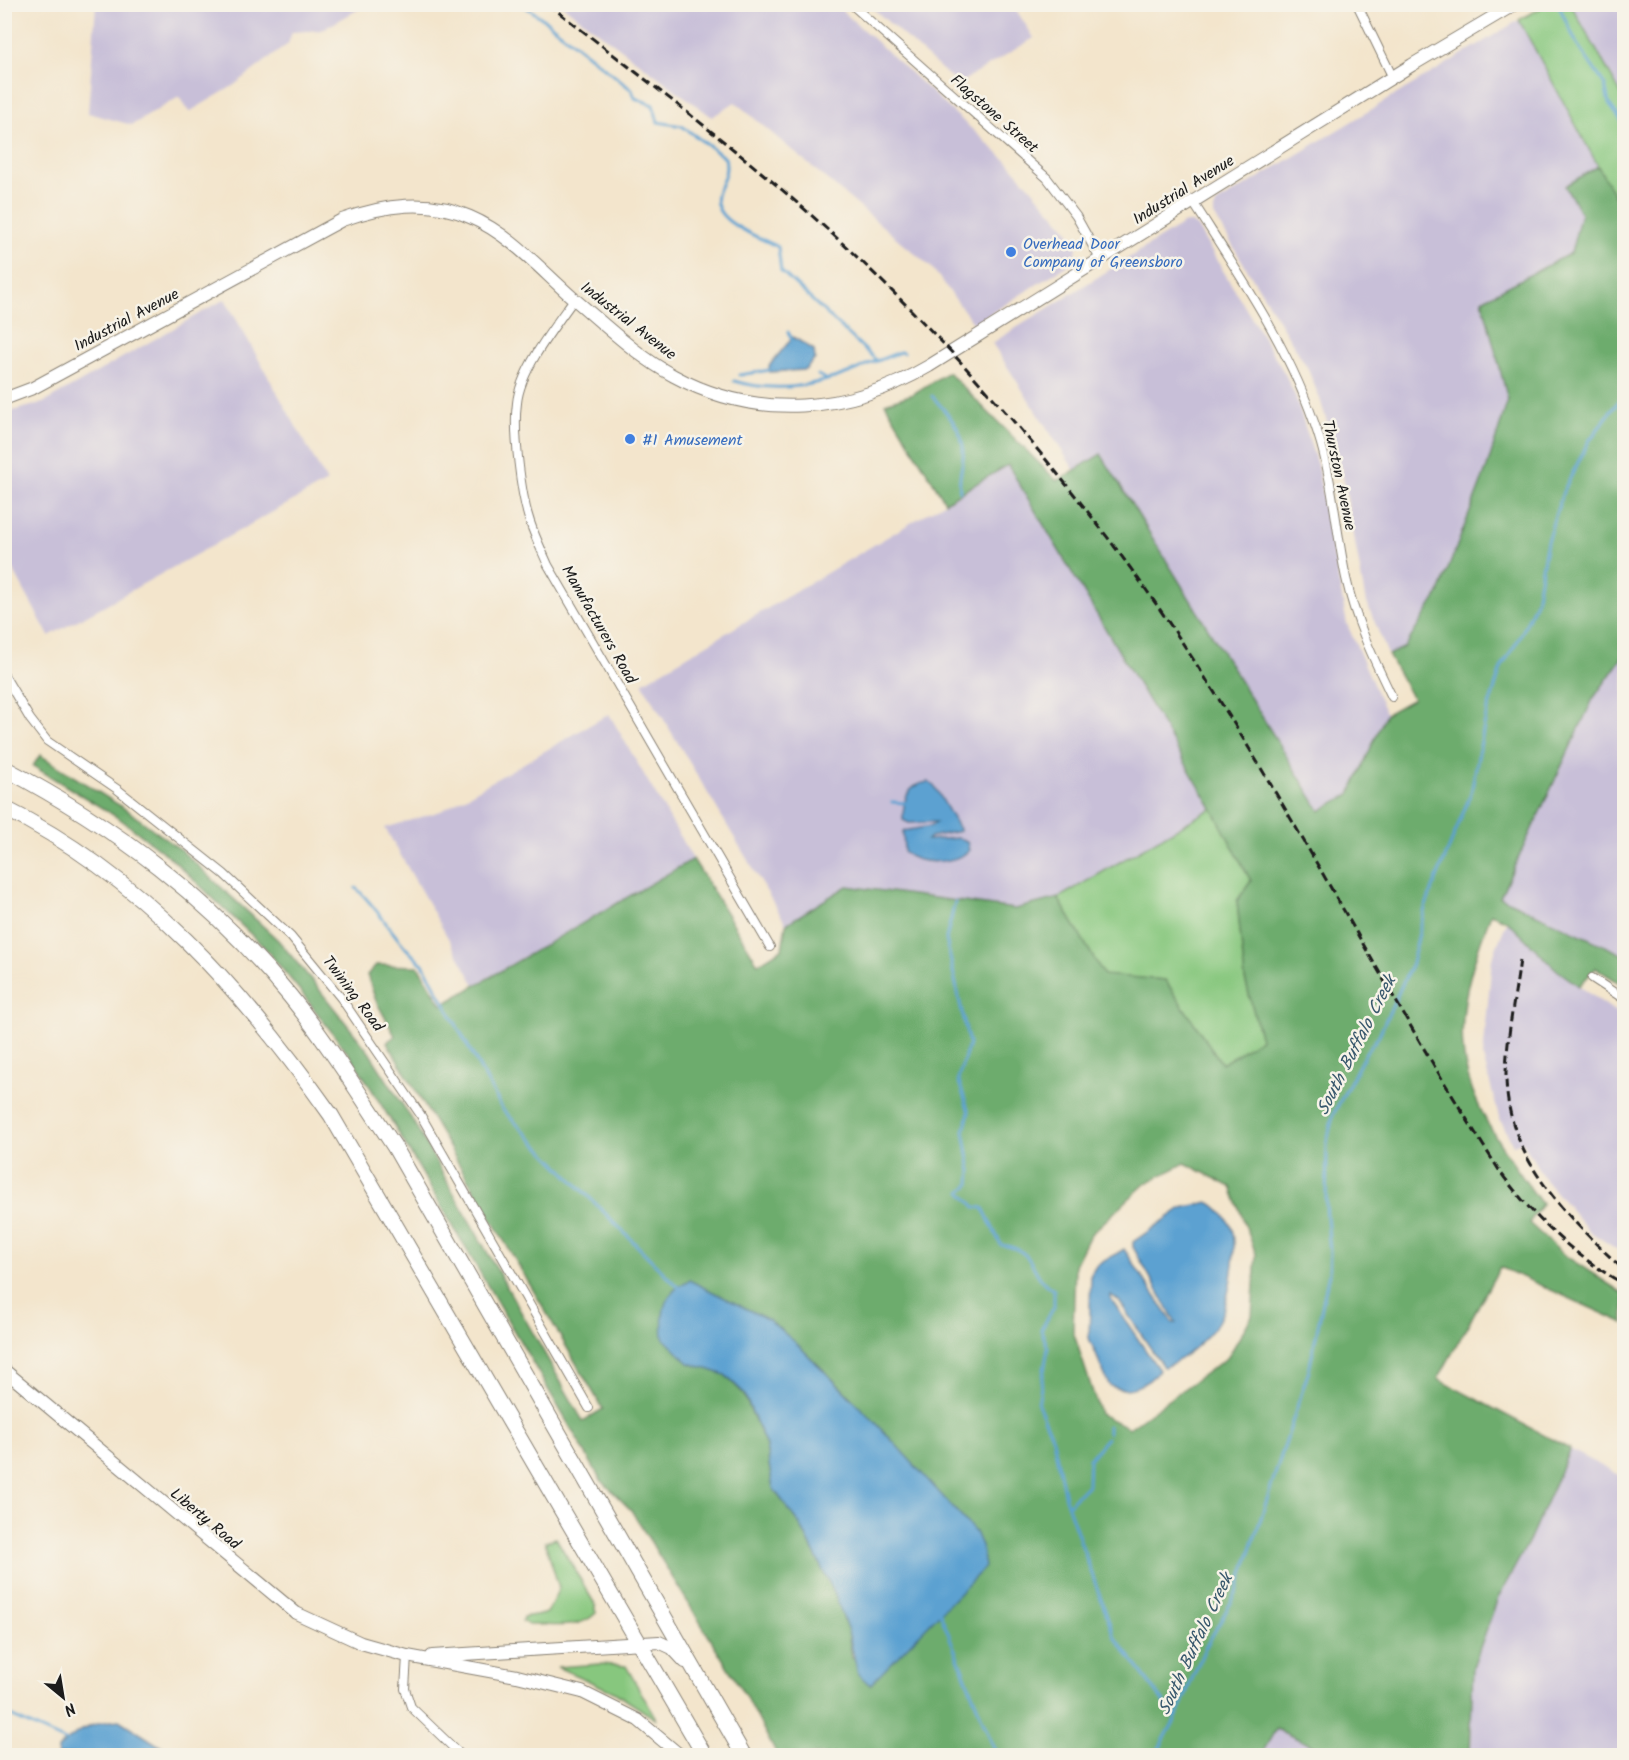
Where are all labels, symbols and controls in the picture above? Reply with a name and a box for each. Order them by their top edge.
street label: Flagstone Street [944,68,1044,160]
street label: Industrial Avenue [1128,149,1240,232]
place label: Overhead Door Company of Greensboro [1023,232,1183,275]
marker: Overhead Door Company of Greensboro [1004,245,1018,259]
street label: Industrial Avenue [575,276,682,367]
street label: Industrial Avenue [70,282,184,359]
street label: Thurston Avenue [1315,418,1362,533]
place label: #1 Amusement [642,428,744,453]
marker: #1 Amusement [623,432,637,446]
street label: Manufacturers Road [554,560,644,690]
street label: Twining Road [316,950,391,1038]
water label: South Buffalo Creek [1310,968,1406,1121]
street label: Liberty Road [164,1482,247,1557]
water label: South Buffalo Creek [1151,1567,1243,1720]
north arrow [33,1667,93,1727]
text: N [59,1695,80,1722]

